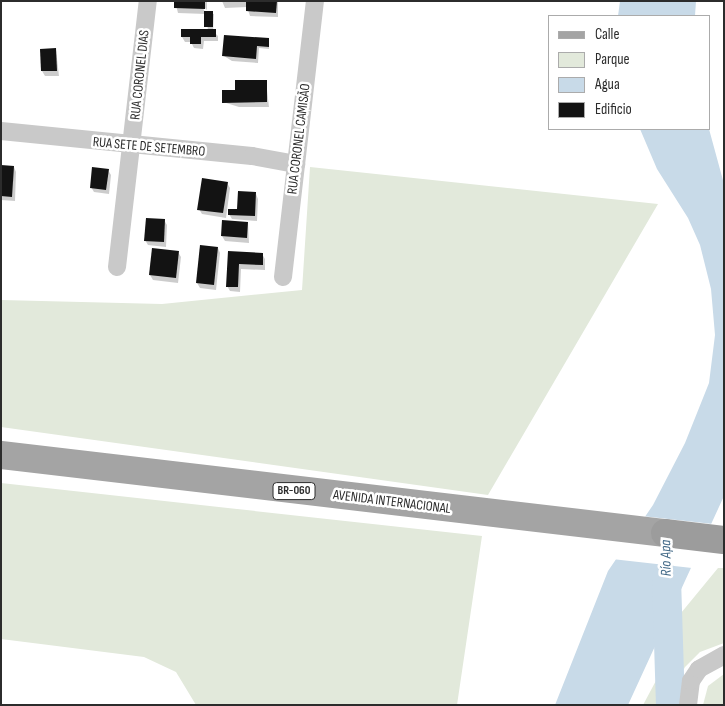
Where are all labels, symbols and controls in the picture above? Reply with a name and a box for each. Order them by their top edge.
legend [548,15,710,130]
text: Calle [595,25,619,44]
street label: RUA CORONEL DIAS [127,29,153,121]
text: Parque [595,50,630,69]
text: Agua [595,75,620,94]
street label: RUA CORONEL CAMISÃO [284,83,314,195]
text: Edificio [595,100,632,119]
street label: RUA SETE DE SETEMBRO [92,134,206,160]
road number: BR-060 [272,482,316,501]
street label: AVENIDA INTERNACIONAL [332,486,452,518]
water label: Río Apa [657,540,675,576]

